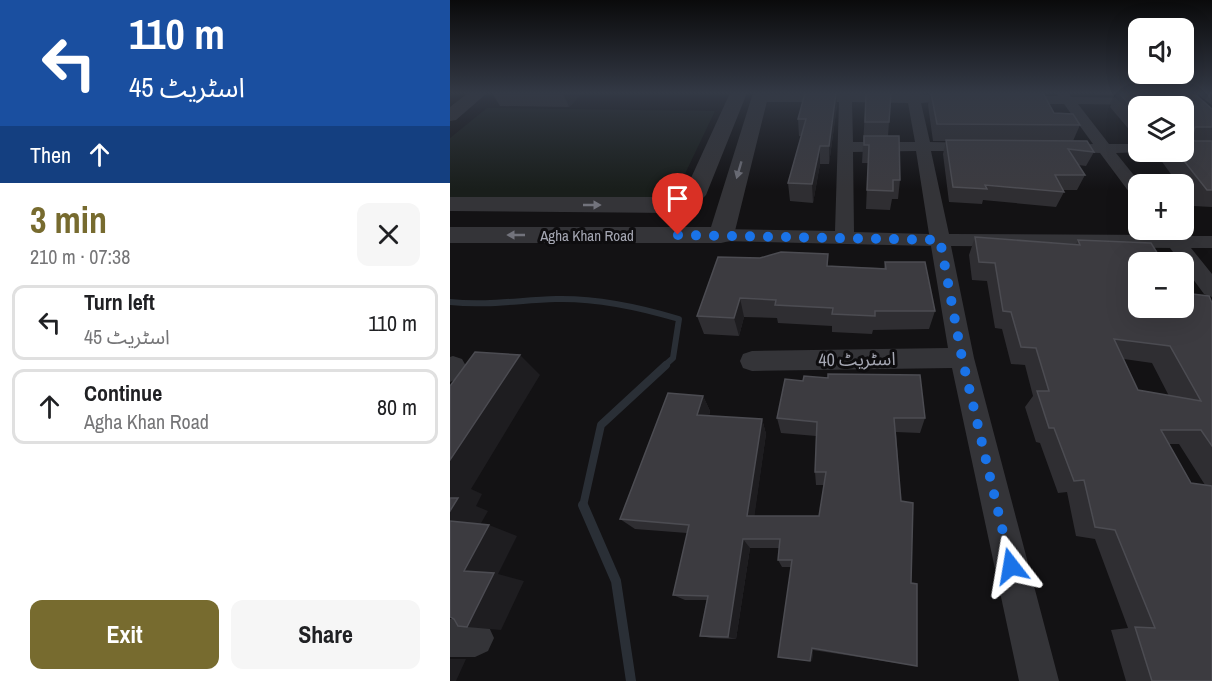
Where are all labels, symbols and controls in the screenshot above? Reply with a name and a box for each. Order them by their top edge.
text: 110 m [129,6,225,62]
map controls [1128,18,1194,318]
button: sound [1128,18,1194,84]
icon: left [30,24,108,102]
text: اسٹریٹ 45 [129,69,245,105]
button: layers [1128,96,1194,162]
icon: ahead [83,138,116,171]
text: Then [30,140,71,170]
one-way arrow [734,161,744,179]
pin [652,173,703,235]
button: + [1128,174,1194,240]
icon: arrive [661,182,694,215]
text: 3 min [30,196,107,244]
one-way arrow [583,200,602,210]
button: close [357,203,420,266]
street label: Agha Khan Road [539,225,634,246]
one-way arrow [506,230,525,240]
text: 210 m · 07:38 [30,243,130,270]
button: − [1128,252,1194,318]
text: Turn left [84,287,155,317]
icon: left [33,306,66,339]
text: 110 m [368,308,417,338]
text: اسٹریٹ 45 [84,323,170,350]
street label: اسٹریٹ 40 [818,346,896,372]
text: Continue [84,378,162,408]
icon: ahead [33,390,66,423]
text: 80 m [377,392,417,422]
text: Agha Khan Road [84,408,209,435]
position arrow [979,534,1043,598]
button: Exit [30,600,219,669]
button: Share [231,600,420,669]

